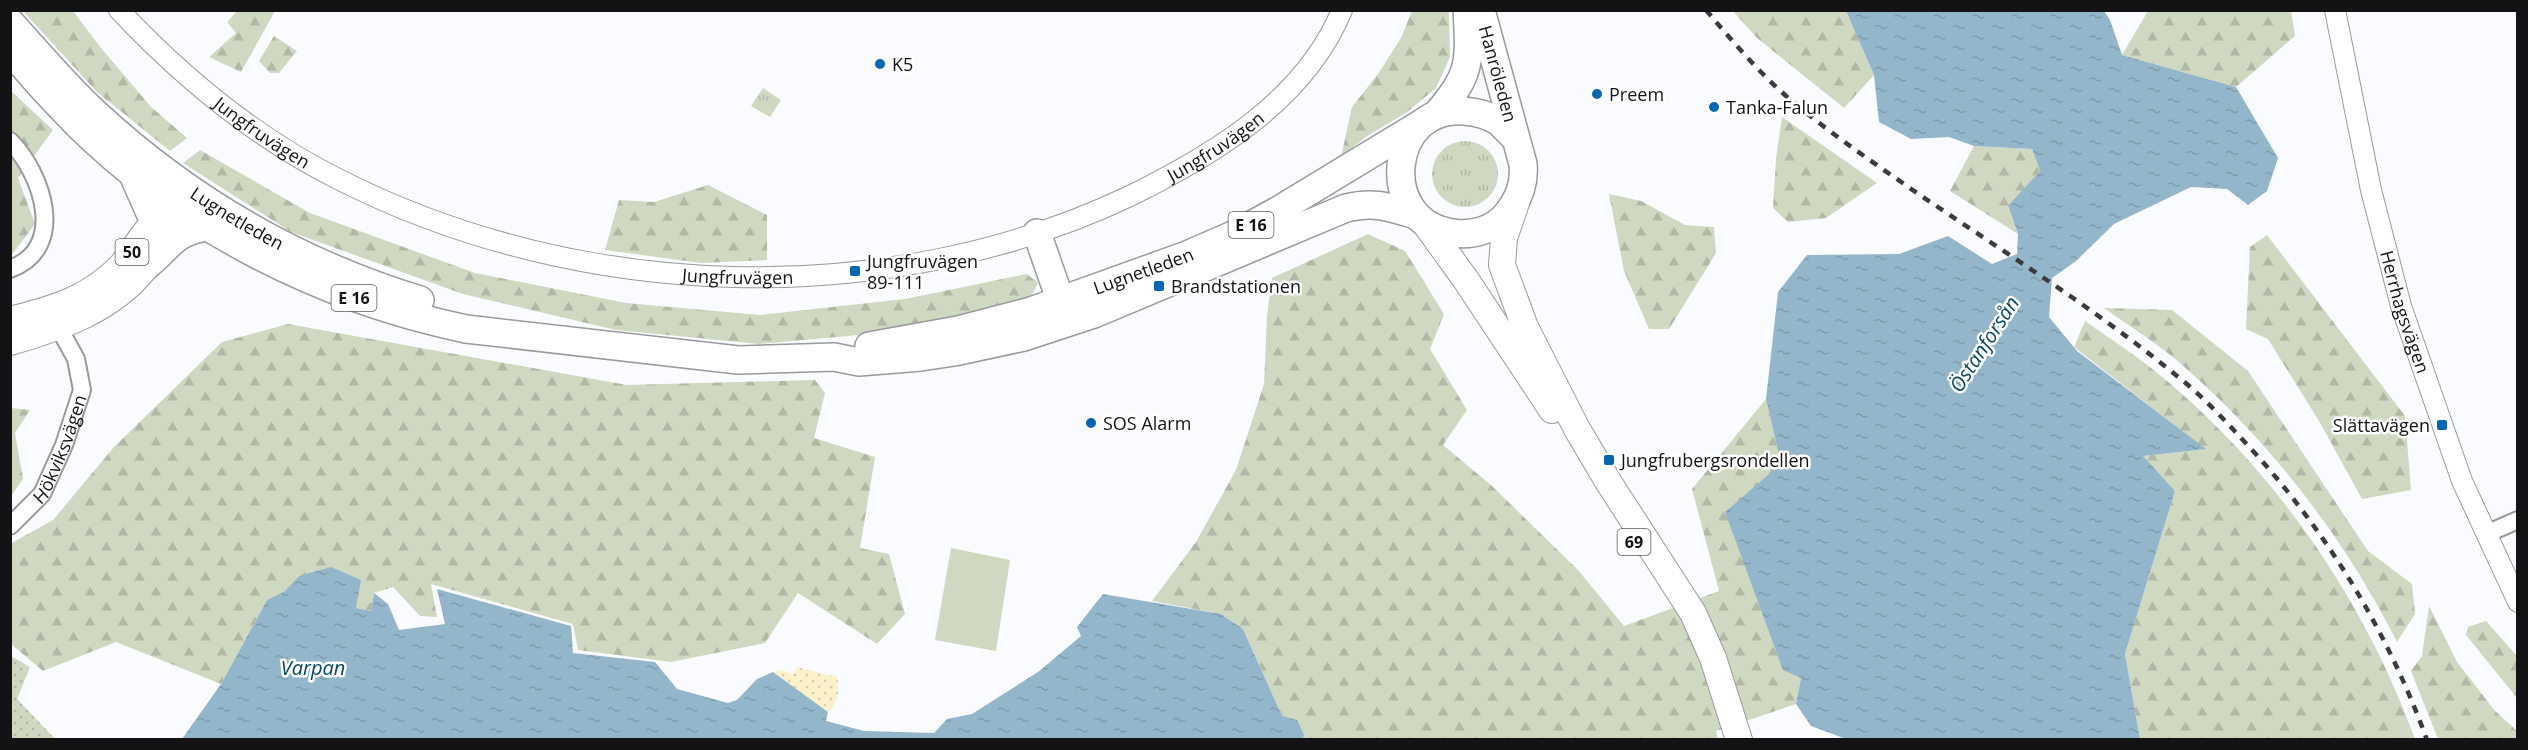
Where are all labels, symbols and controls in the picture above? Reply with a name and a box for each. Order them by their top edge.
street label: Hanröleden [1474,23,1523,125]
place label: K5 [892,52,913,76]
marker: K5 [873,57,887,71]
place label: Preem [1609,82,1664,106]
marker: Preem [1590,87,1604,101]
street label: Jungfruvägen [208,90,315,174]
place label: Tanka-Falun [1726,95,1828,119]
marker: Tanka-Falun [1707,100,1721,114]
street label: Jungfruvägen [1161,106,1269,188]
street label: Lugnetleden [186,181,288,255]
road number: E 16 [1228,212,1274,238]
road number: 50 [116,239,148,265]
street label: Lugnetleden [1090,242,1197,300]
street label: Herrhagsvägen [2375,248,2435,376]
place label: Jungfruvägen 89-111 [865,249,978,294]
street label: Jungfruvägen [679,262,794,289]
marker: Jungfruvägen 89-111 [848,264,862,278]
place label: Brandstationen [1171,274,1301,298]
marker: Brandstationen [1152,279,1166,293]
road number: E 16 [332,285,376,311]
water label: Östanforsån [1943,291,2025,397]
street label: Hökviksvägen [27,391,92,509]
place label: SOS Alarm [1103,411,1191,435]
place label: Slättavägen [2333,413,2430,437]
marker: SOS Alarm [1084,416,1098,430]
marker: Slättavägen [2435,418,2449,432]
place label: Jungfrubergsrondellen [1619,448,1810,472]
marker: Jungfrubergsrondellen [1602,453,1616,467]
road number: 69 [1618,529,1650,555]
water label: Varpan [281,654,345,681]

